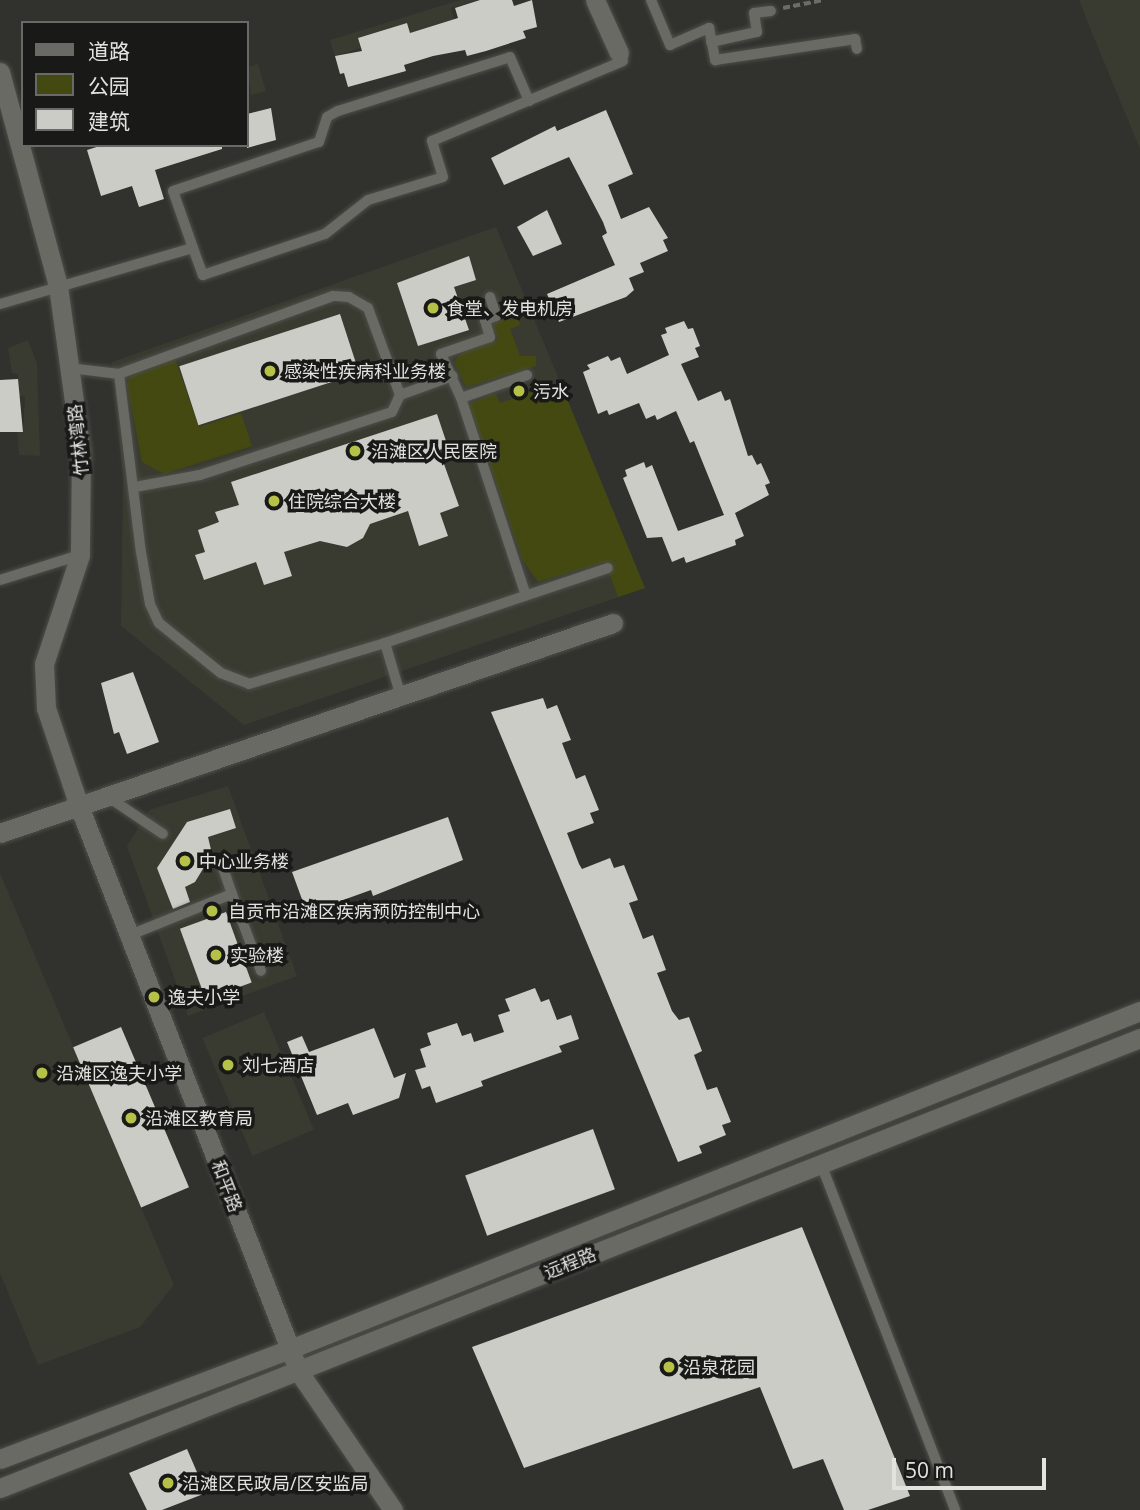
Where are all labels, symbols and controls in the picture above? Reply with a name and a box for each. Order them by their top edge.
legend [21,21,248,147]
text: 道路 [88,37,130,65]
text: 公园 [88,72,130,100]
text: 建筑 [88,107,130,135]
place label: 食堂、发电机房 [447,297,573,319]
marker: 食堂、发电机房 [425,300,441,316]
place label: 感染性疾病科业务楼 [284,360,446,382]
marker: 感染性疾病科业务楼 [262,363,278,379]
place label: 污水 [533,380,569,402]
marker: 污水 [511,383,527,399]
street label: 竹林湾路 [63,403,93,477]
place label: 沿滩区人民医院 [371,440,497,462]
marker: 沿滩区人民医院 [345,441,365,461]
place label: 住院综合大楼 [288,490,396,512]
marker: 住院综合大楼 [266,493,282,509]
place label: 中心业务楼 [199,850,289,872]
marker: 中心业务楼 [177,853,193,869]
place label: 自贡市沿滩区疾病预防控制中心 [228,900,480,922]
marker: 自贡市沿滩区疾病预防控制中心 [202,901,222,921]
place label: 实验楼 [230,944,284,966]
marker: 实验楼 [208,947,224,963]
place label: 逸夫小学 [168,986,240,1008]
marker: 逸夫小学 [146,989,162,1005]
place label: 刘七酒店 [242,1054,314,1076]
marker: 刘七酒店 [220,1057,236,1073]
place label: 沿滩区逸夫小学 [56,1062,182,1084]
marker: 沿滩区逸夫小学 [34,1065,50,1081]
place label: 沿滩区教育局 [145,1107,253,1129]
marker: 沿滩区教育局 [123,1110,139,1126]
street label: 和平路 [207,1157,247,1215]
street label: 远程路 [541,1243,599,1283]
place label: 沿泉花园 [683,1356,755,1378]
marker: 沿泉花园 [661,1359,677,1375]
scale bar [895,1444,1049,1488]
text: 50 m [905,1456,954,1484]
place label: 沿滩区民政局/区安监局 [182,1472,369,1494]
marker: 沿滩区民政局/区安监局 [160,1475,176,1491]

